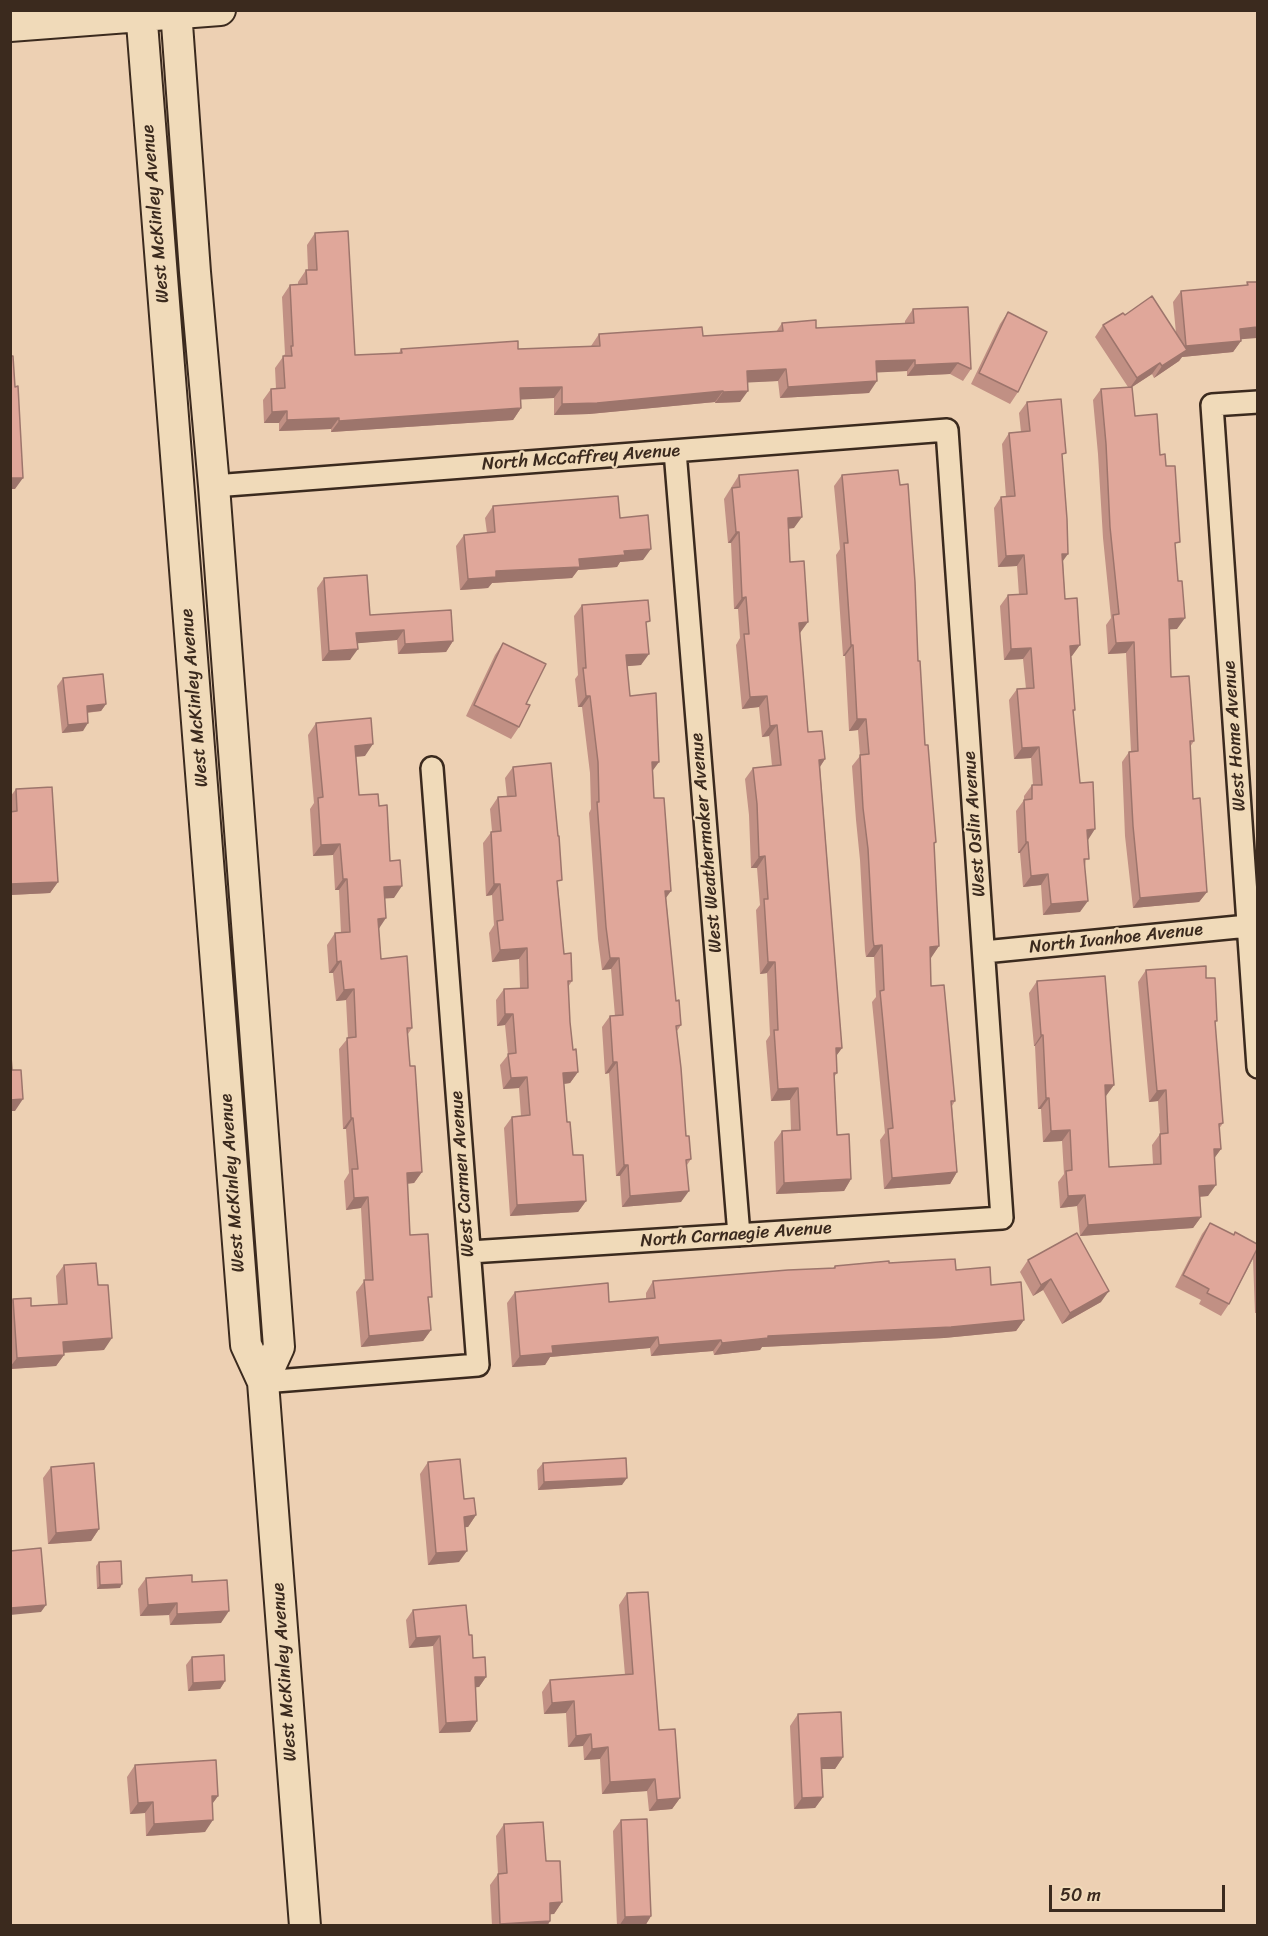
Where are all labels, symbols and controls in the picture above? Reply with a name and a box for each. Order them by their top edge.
street label: West McKinley Avenue [137,124,175,304]
street label: North McCaffrey Avenue [481,440,681,476]
street label: West McKinley Avenue [176,608,214,788]
street label: West Home Avenue [1219,660,1251,812]
street label: West Weathermaker Avenue [687,732,727,954]
street label: West Oslin Avenue [959,750,991,898]
street label: North Ivanhoe Avenue [1028,919,1204,959]
street label: West Carmen Avenue [446,1090,480,1258]
street label: West McKinley Avenue [216,1093,250,1273]
street label: North Carnaegie Avenue [640,1218,832,1252]
street label: West McKinley Avenue [268,1582,302,1762]
scale bar [1052,1873,1228,1911]
text: 50 m [1060,1879,1101,1911]

